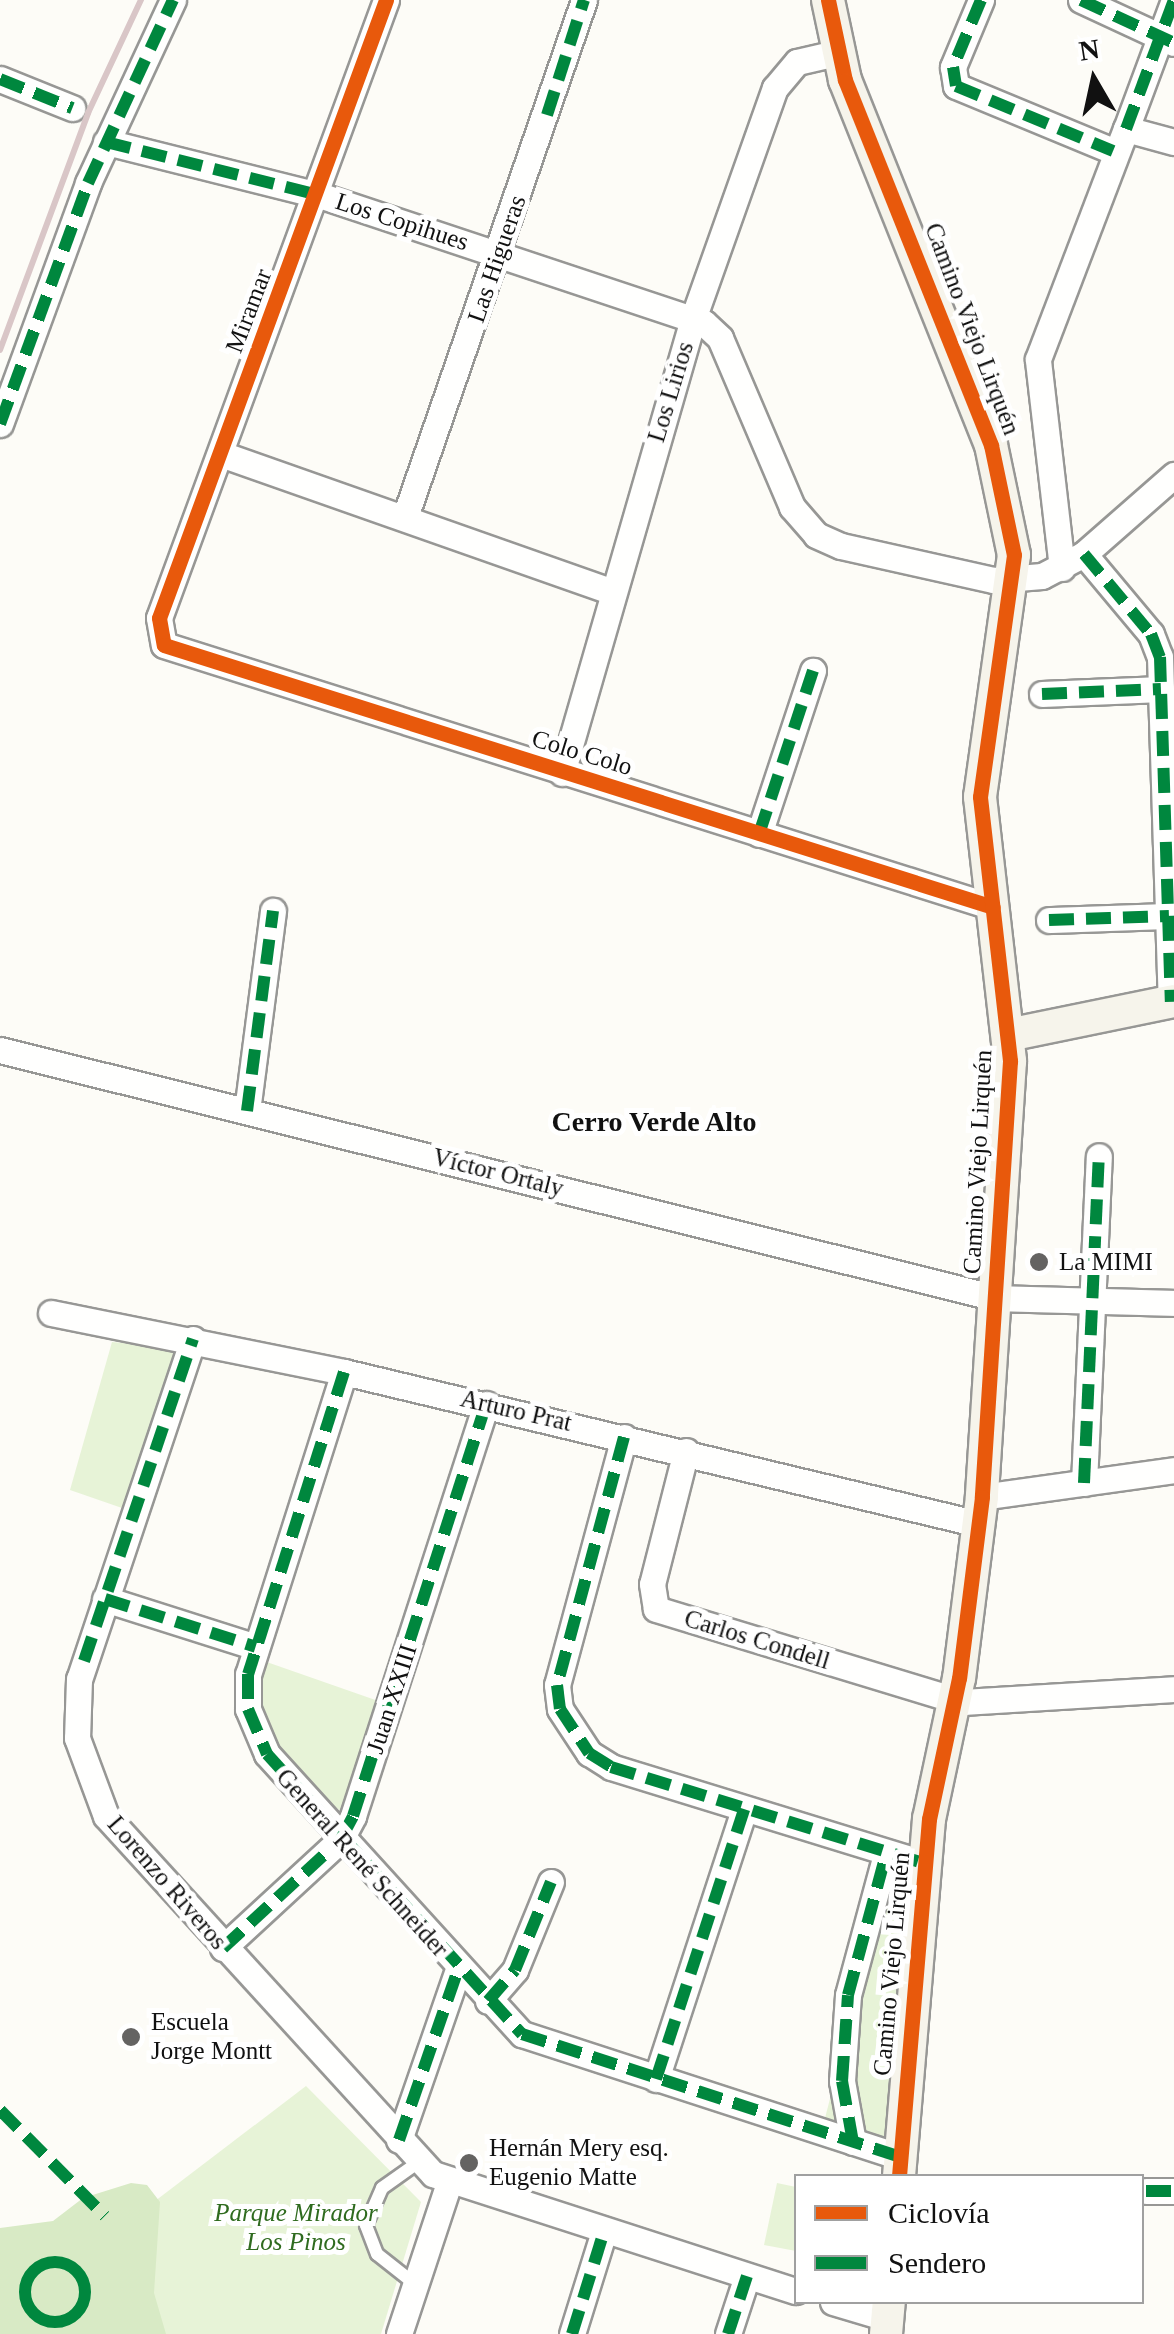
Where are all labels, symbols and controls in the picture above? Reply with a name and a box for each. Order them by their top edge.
north arrow [1044,30,1144,130]
text: N [1077,33,1102,67]
street label: Los Copihues [332,186,472,258]
street label: Las Higueras [461,191,533,327]
street label: Camino Viejo Lirquén [918,219,1026,439]
street label: Miramar [219,265,279,357]
street label: Los Lirios [642,338,700,446]
street label: Colo Colo [528,724,636,782]
street label: Camino Viejo Lirquén [957,1049,999,1275]
district label: Cerro Verde Alto [551,1105,757,1139]
street label: Víctor Ortaly [429,1142,567,1204]
place label: La MIMI [1059,1247,1153,1277]
marker: La MIMI [1028,1251,1050,1273]
street label: Arturo Prat [457,1384,575,1438]
street label: Carlos Condell [681,1604,833,1676]
street label: Juan XXIII [360,1641,424,1757]
street label: General René Schneider [270,1763,454,1963]
street label: Lorenzo Riveros [101,1810,233,1956]
street label: Camino Viejo Lirquén [867,1851,917,2077]
place label: Escuela Jorge Montt [151,2008,272,2067]
marker: Escuela Jorge Montt [120,2026,142,2048]
place label: Hernán Mery esq. Eugenio Matte [489,2134,669,2193]
marker: Hernán Mery esq. Eugenio Matte [458,2152,480,2174]
legend [794,2174,1144,2304]
text: Ciclovía [888,2196,990,2229]
park label: Parque Mirador Los Pinos [214,2199,378,2258]
text: Sendero [888,2246,986,2279]

